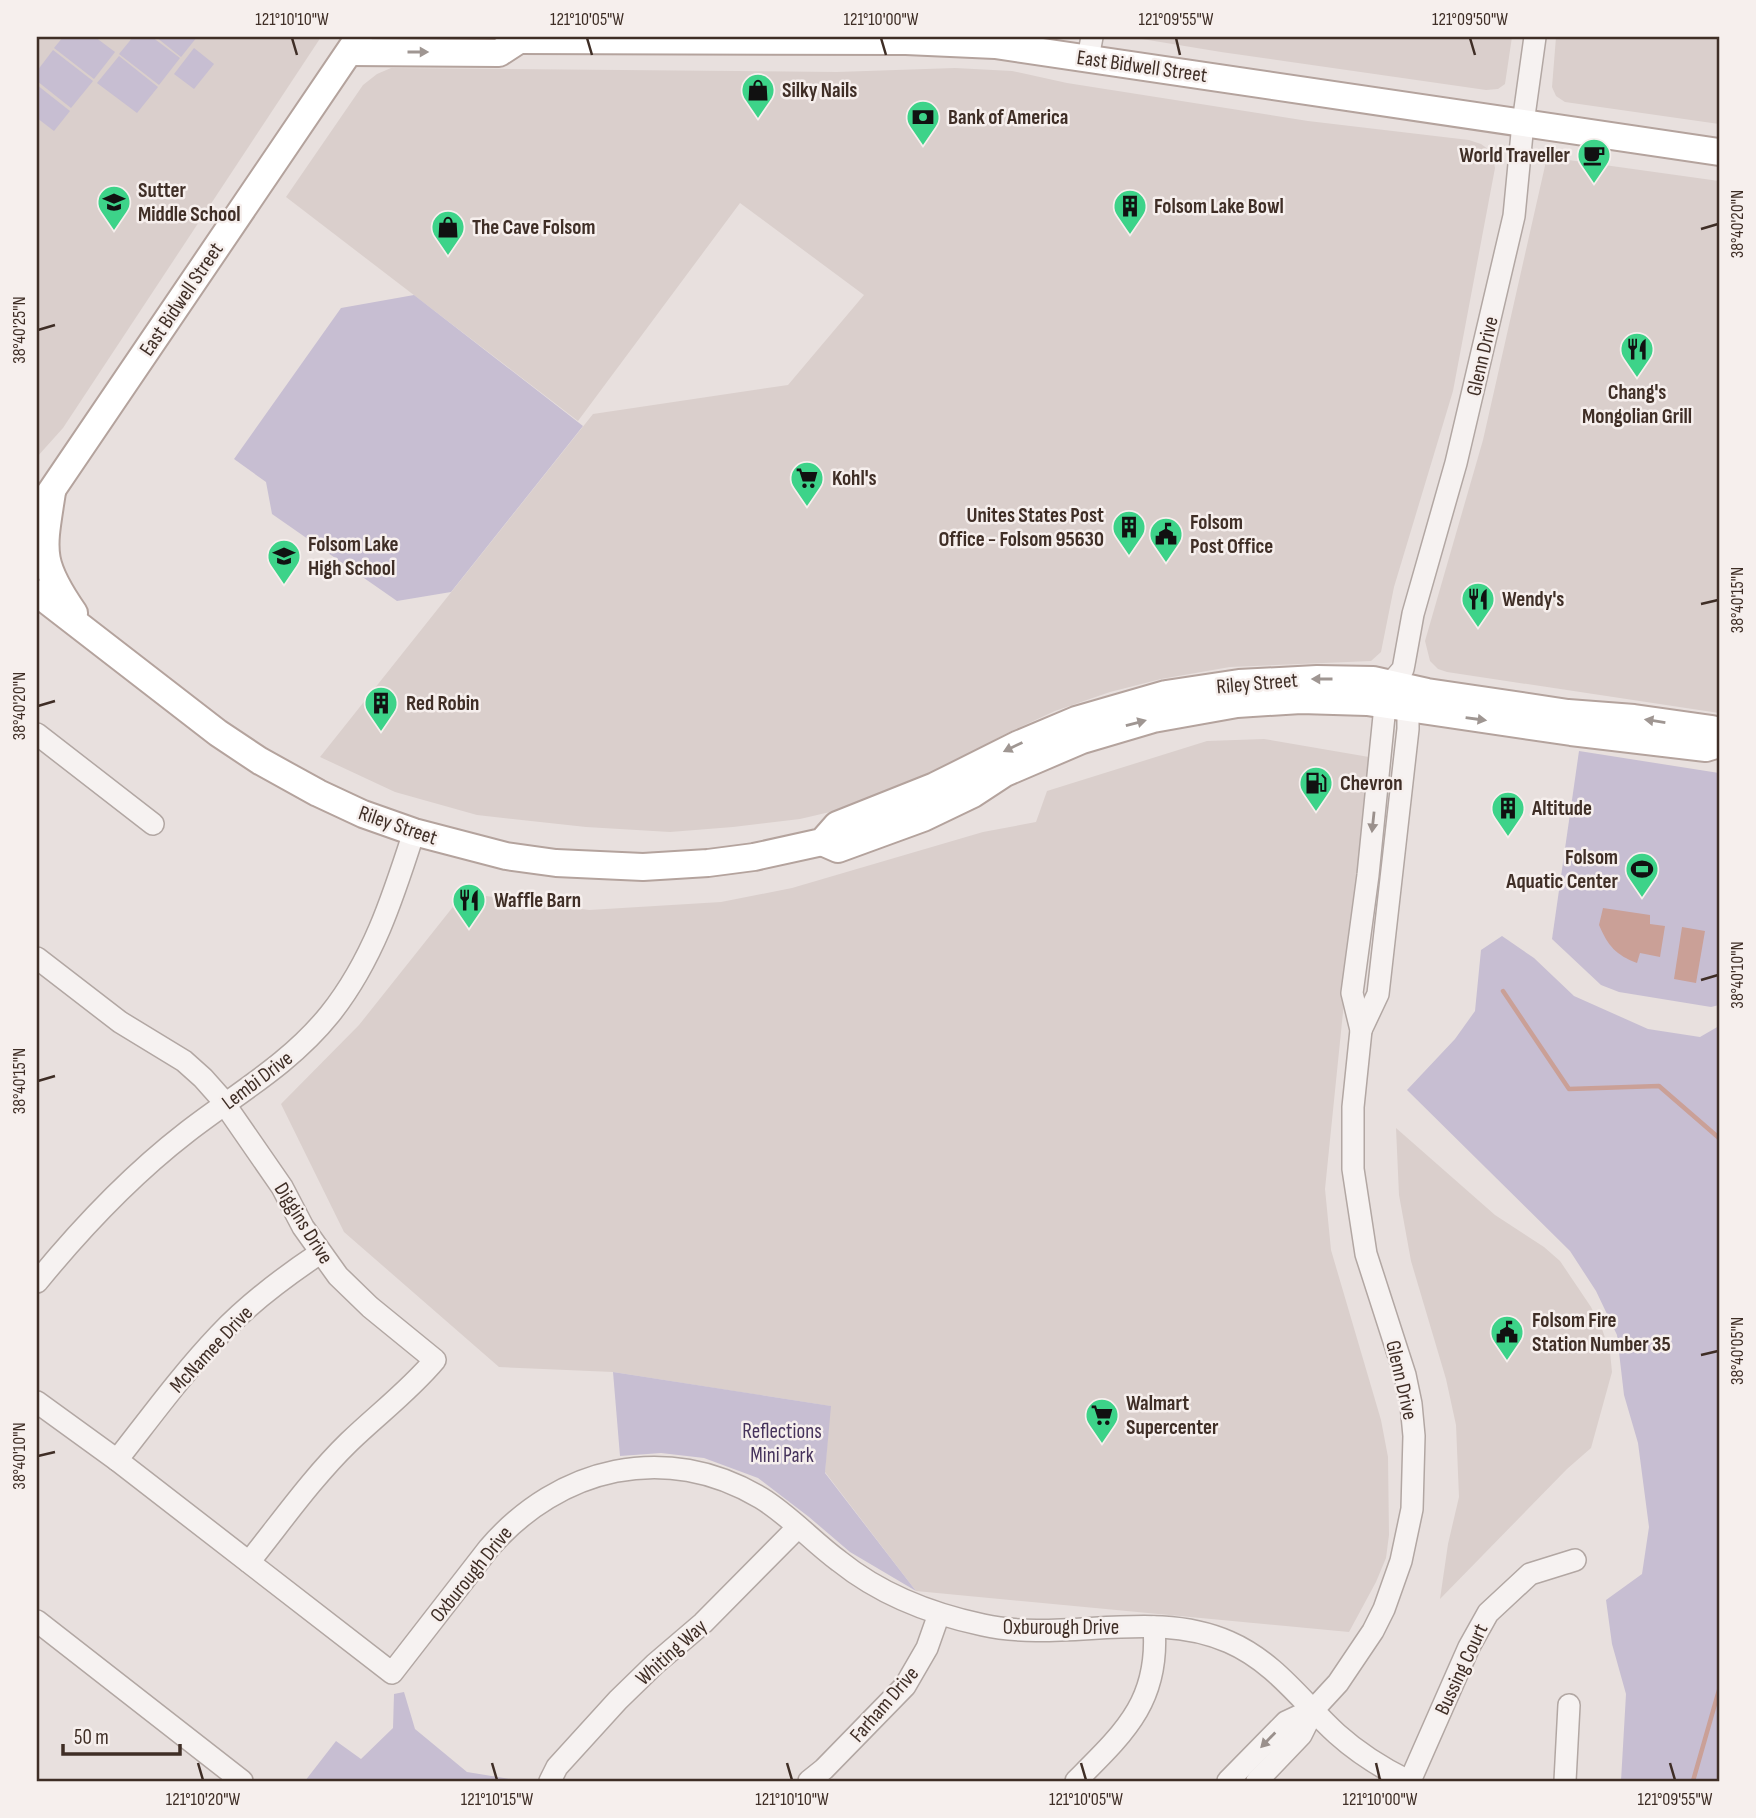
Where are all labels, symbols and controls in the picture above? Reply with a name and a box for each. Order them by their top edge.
text: 121°10'10"W [255,9,329,30]
text: 121°10'05"W [550,9,624,30]
text: 121°10'00"W [843,9,919,30]
text: 121°09'55"W [1138,9,1214,30]
text: 121°09'50"W [1432,9,1508,30]
street label: East Bidwell Street [1075,45,1209,88]
one-way arrow [407,46,429,58]
shop icon: Silky Nails [739,71,777,120]
place label: Silky Nails [782,78,857,103]
bank icon: Bank of America [904,98,942,147]
place label: Bank of America [948,105,1068,130]
cafe icon: World Traveller [1575,136,1613,185]
place label: World Traveller [1459,143,1571,168]
place label: Sutter Middle School [138,178,241,227]
school or university icon: Sutter Middle School [95,183,133,232]
building icon: Folsom Lake Bowl [1111,187,1149,236]
text: 38°40'20"N [1727,190,1748,258]
place label: Folsom Lake Bowl [1154,194,1284,219]
shop icon: The Cave Folsom [429,208,467,257]
place label: The Cave Folsom [472,215,595,240]
street label: East Bidwell Street [134,238,228,361]
text: 38°40'25"N [9,296,30,364]
street label: Glenn Drive [1461,314,1504,398]
restaurant icon: Chang's Mongolian Grill [1618,330,1656,379]
place label: Chang's Mongolian Grill [1582,380,1692,429]
supermarket icon: Kohl's [788,459,826,508]
place label: Kohl's [832,466,877,491]
place label: Unites States Post Office - Folsom 95630 [938,503,1104,552]
building icon: Unites States Post Office - Folsom 95630 [1110,508,1148,557]
place label: Folsom Post Office [1190,510,1273,559]
public building icon: Folsom Post Office [1147,515,1185,564]
place label: Folsom Lake High School [308,532,399,581]
school or university icon: Folsom Lake High School [265,537,303,586]
text: 38°40'15"N [1727,567,1748,633]
restaurant icon: Wendy's [1459,580,1497,629]
place label: Wendy's [1502,587,1564,612]
street label: Riley Street [1215,667,1299,700]
text: 38°40'20"N [9,672,30,740]
one-way arrow [1311,673,1333,685]
building icon: Red Robin [362,684,400,733]
place label: Red Robin [406,691,479,716]
one-way arrow [1465,713,1487,724]
one-way arrow [1644,715,1666,726]
one-way arrow [1126,718,1147,728]
one-way arrow [1003,742,1023,753]
fuel station icon: Chevron [1297,764,1335,813]
place label: Chevron [1340,771,1402,796]
building icon: Altitude [1489,789,1527,838]
place label: Altitude [1531,796,1592,821]
street label: Riley Street [355,800,440,851]
one-way arrow [1368,812,1379,834]
place label: Folsom Aquatic Center [1505,845,1619,894]
sports icon: Folsom Aquatic Center [1623,850,1661,899]
restaurant icon: Waffle Barn [450,881,488,930]
place label: Waffle Barn [494,888,581,913]
text: 38°40'10"N [1727,941,1748,1009]
street label: Lembi Drive [217,1046,298,1115]
text: 38°40'15"N [9,1048,30,1114]
street label: Diggins Drive [269,1178,338,1269]
street label: McNamee Drive [165,1301,258,1398]
place label: Folsom Fire Station Number 35 [1532,1308,1671,1357]
public building icon: Folsom Fire Station Number 35 [1488,1313,1526,1362]
text: 38°40'05"N [1727,1317,1748,1385]
street label: Glenn Drive [1380,1338,1423,1422]
place label: Walmart Supercenter [1126,1391,1219,1440]
supermarket icon: Walmart Supercenter [1083,1396,1121,1445]
park label: Reflections Mini Park [742,1419,822,1468]
text: 38°40'10"N [9,1422,30,1490]
street label: Oxburough Drive [425,1521,518,1627]
street label: Whiting Way [631,1614,712,1691]
street label: Oxburough Drive [1003,1615,1119,1640]
street label: Bussing Court [1429,1620,1493,1719]
street label: Farham Drive [845,1661,924,1747]
scale bar [63,1713,180,1757]
text: 50 m [74,1725,109,1750]
one-way arrow [1259,1732,1276,1749]
text: 121°10'20"W [166,1789,240,1810]
text: 121°10'15"W [461,1789,534,1810]
text: 121°10'10"W [755,1789,829,1810]
text: 121°10'05"W [1049,1789,1123,1810]
text: 121°10'00"W [1342,1789,1418,1810]
text: 121°09'55"W [1637,1789,1713,1810]

